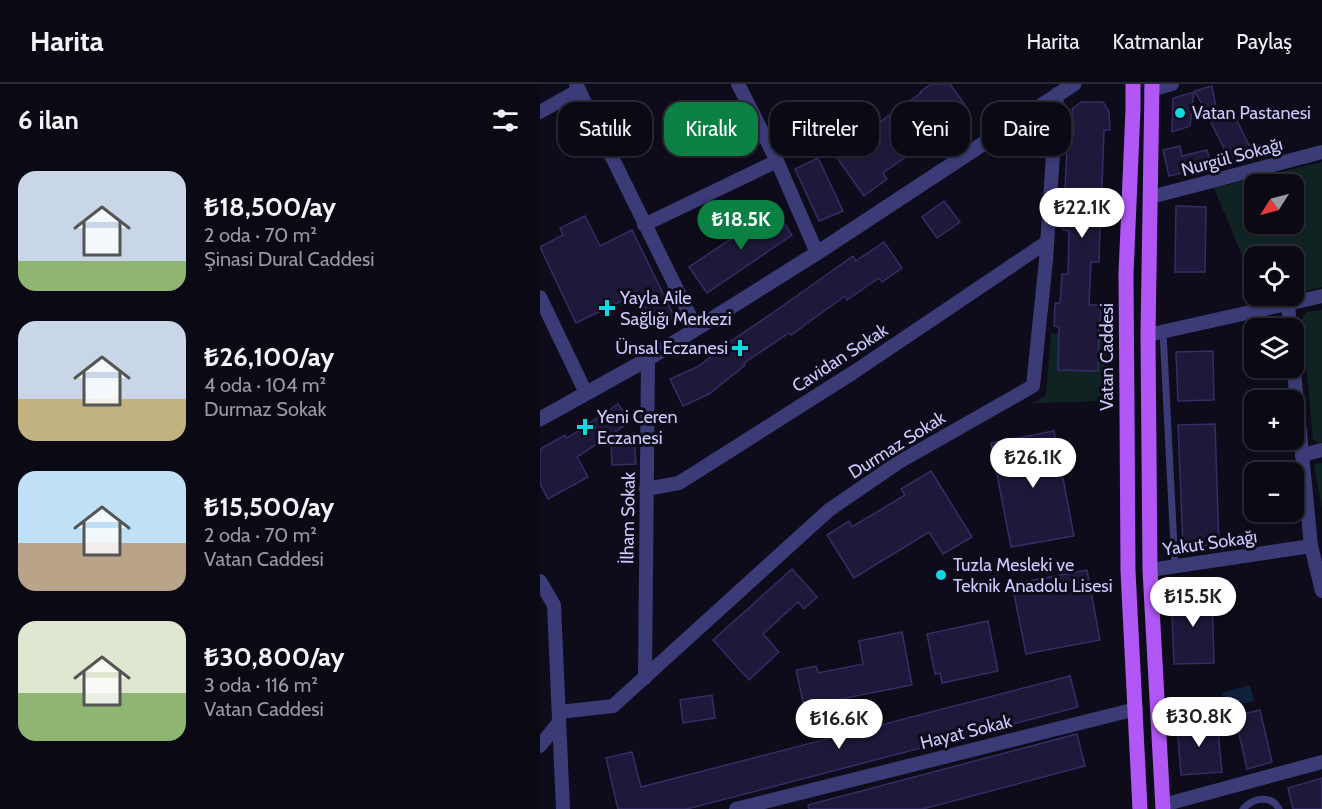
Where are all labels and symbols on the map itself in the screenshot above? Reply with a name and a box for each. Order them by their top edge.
place label: Vatan Pastanesi [1192,102,1311,124]
marker: Vatan Pastanesi [1173,106,1187,120]
street label: Nurgül Sokağı [1179,133,1285,181]
north arrow [1244,174,1304,234]
pin: ₺22.1K [1033,188,1131,239]
pin: ₺18.5K [692,200,790,251]
place label: Yayla Aile Sağlığı Merkezi [619,287,732,330]
marker: Yayla Aile Sağlığı Merkezi [598,299,616,317]
street label: Vatan Caddesi [1096,303,1118,411]
street label: Cavidan Sokak [788,318,893,397]
place label: Ünsal Eczanesi [615,337,728,359]
marker: Ünsal Eczanesi [733,341,747,355]
place label: Yeni Ceren Eczanesi [596,406,678,449]
street label: Durmaz Sokak [844,406,950,484]
marker: Yeni Ceren Eczanesi [578,420,592,434]
pin: ₺26.1K [984,438,1082,489]
street label: İlham Sokak [616,471,640,564]
street label: Yakut Sokağı [1160,525,1259,561]
place label: Tuzla Mesleki ve Teknik Anadolu Lisesi [953,554,1113,597]
marker: Tuzla Mesleki ve Teknik Anadolu Lisesi [934,568,948,582]
pin: ₺15.5K [1144,577,1242,628]
pin: ₺30.8K [1150,697,1248,748]
pin: ₺16.6K [790,699,888,750]
street label: Hayat Sokak [918,710,1015,754]

